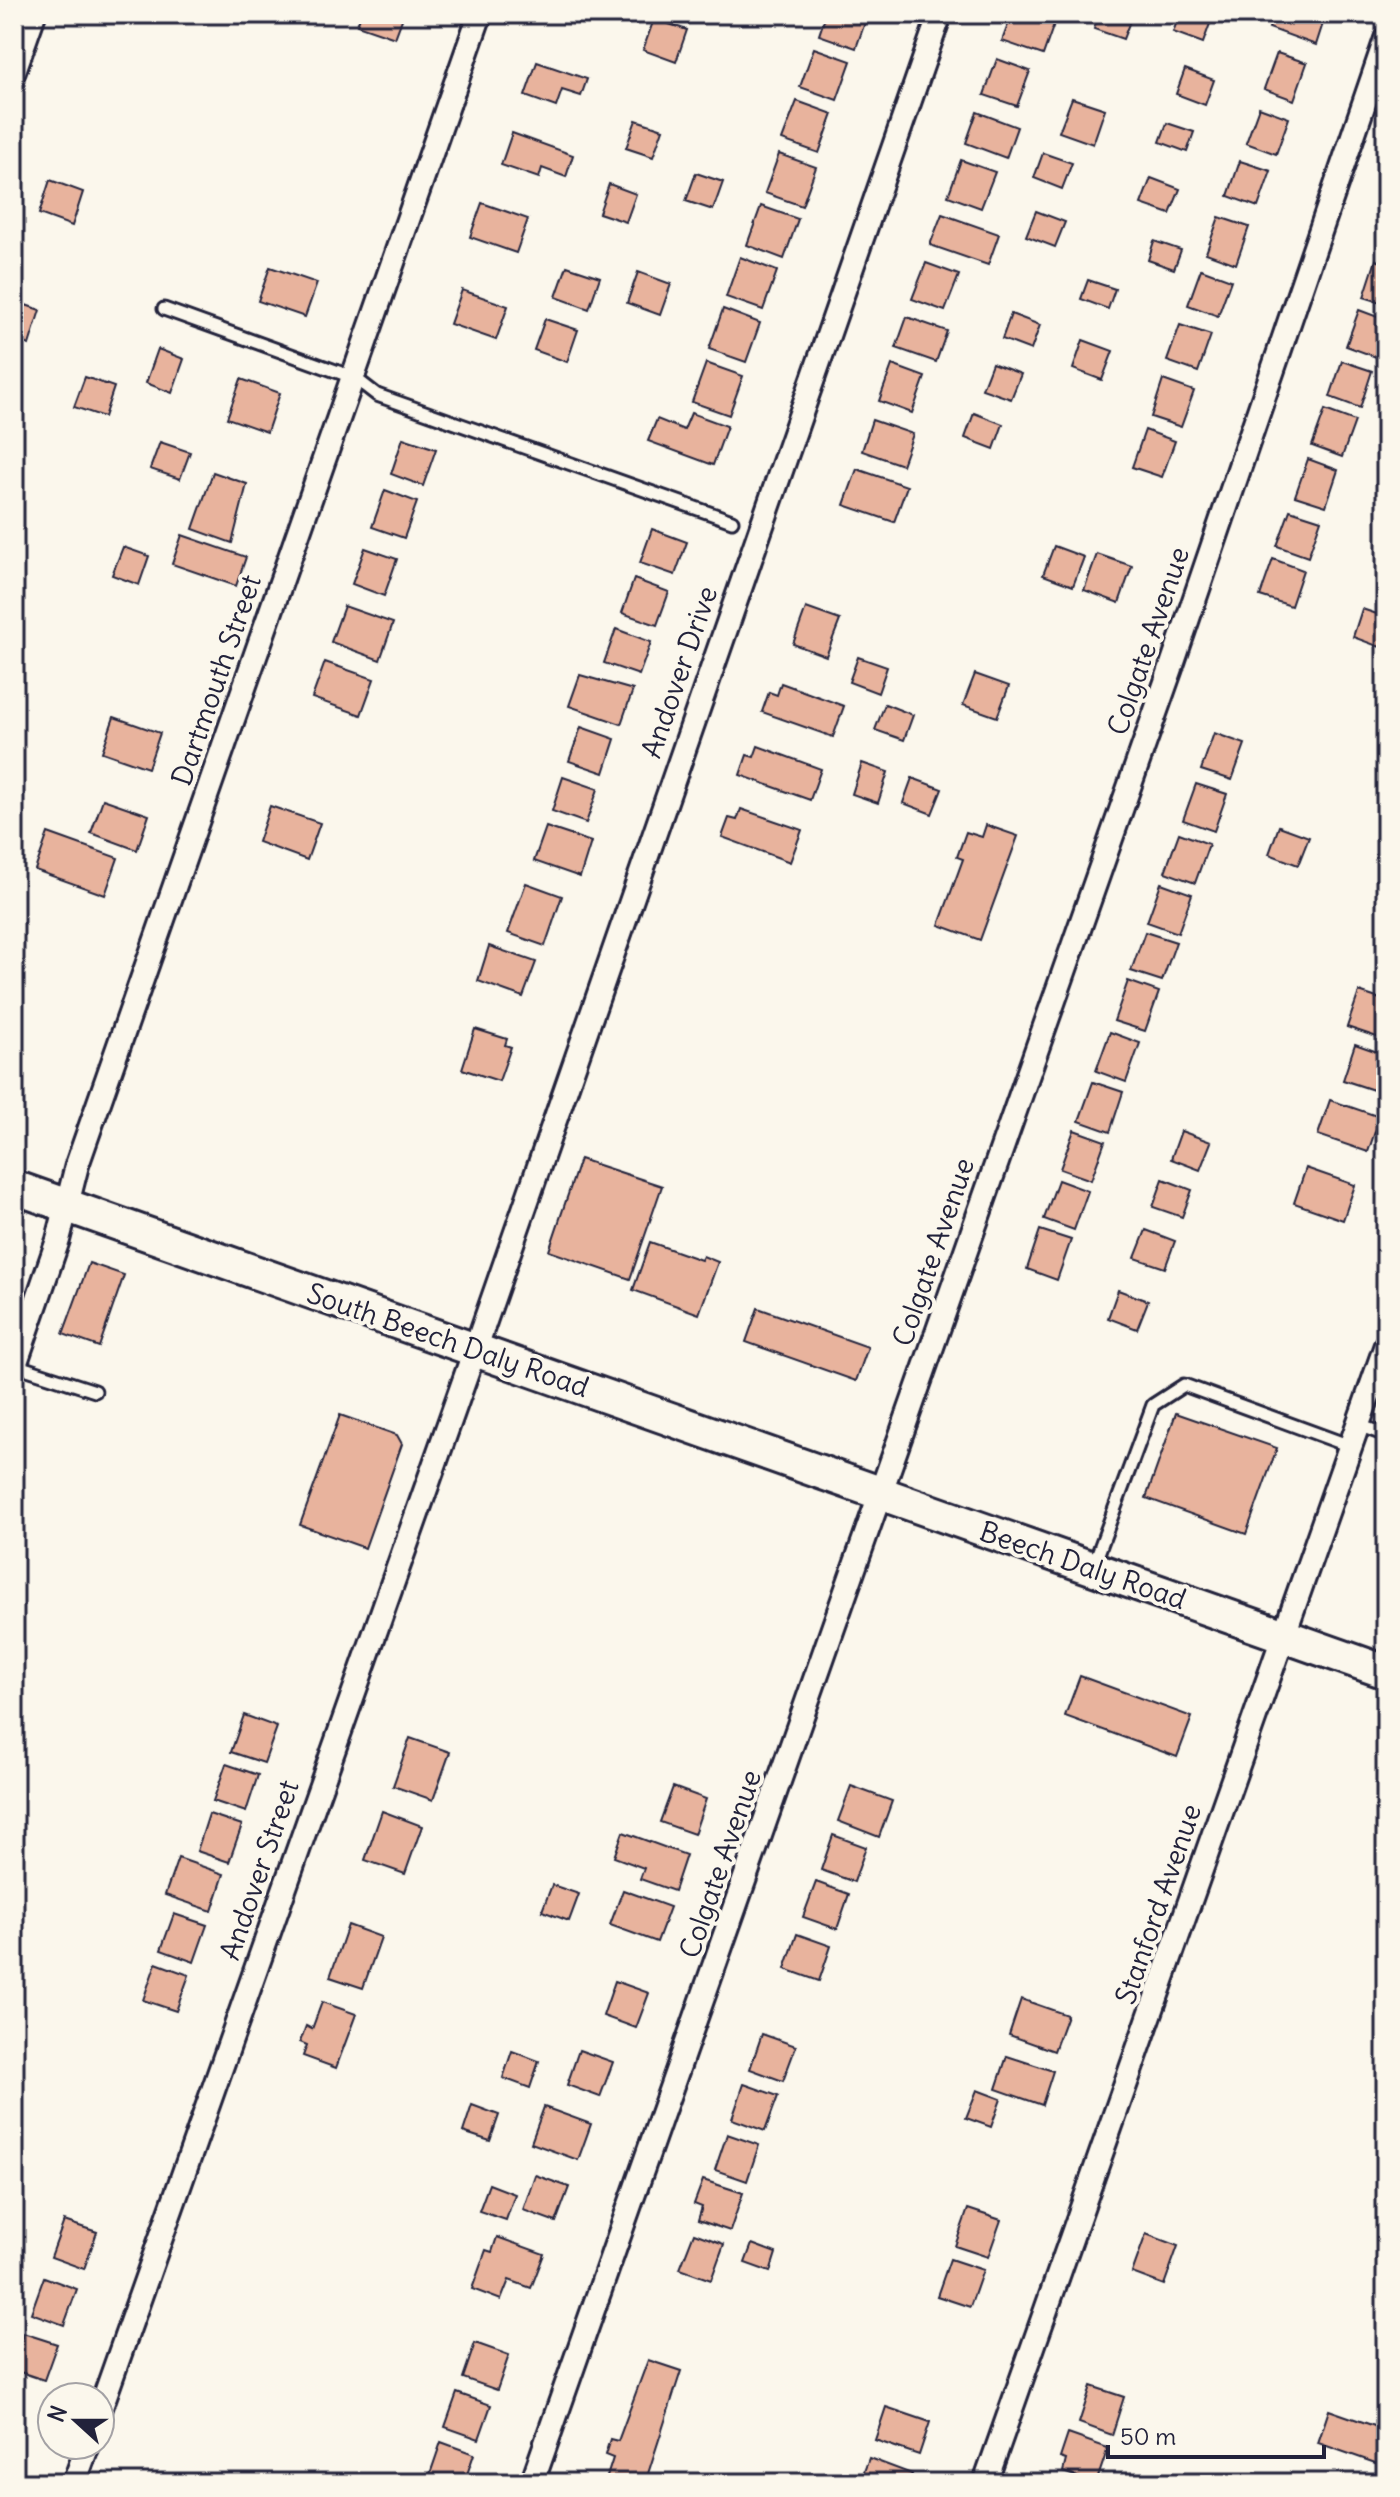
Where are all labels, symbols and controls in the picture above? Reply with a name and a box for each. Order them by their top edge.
street label: Colgate Avenue [1099,542,1197,740]
street label: Dartmouth Street [163,570,269,790]
street label: Andover Drive [633,581,725,763]
street label: Colgate Avenue [884,1153,982,1351]
street label: South Beech Daly Road [302,1275,594,1405]
street label: Beech Daly Road [975,1513,1191,1617]
street label: Colgate Avenue [671,1765,769,1963]
street label: Andover Street [211,1775,307,1965]
street label: Stanford Avenue [1107,1799,1209,2009]
north arrow [36,2381,116,2461]
text: N [42,2402,73,2426]
scale bar [1108,2409,1324,2459]
text: 50 m [1120,2421,1176,2451]

